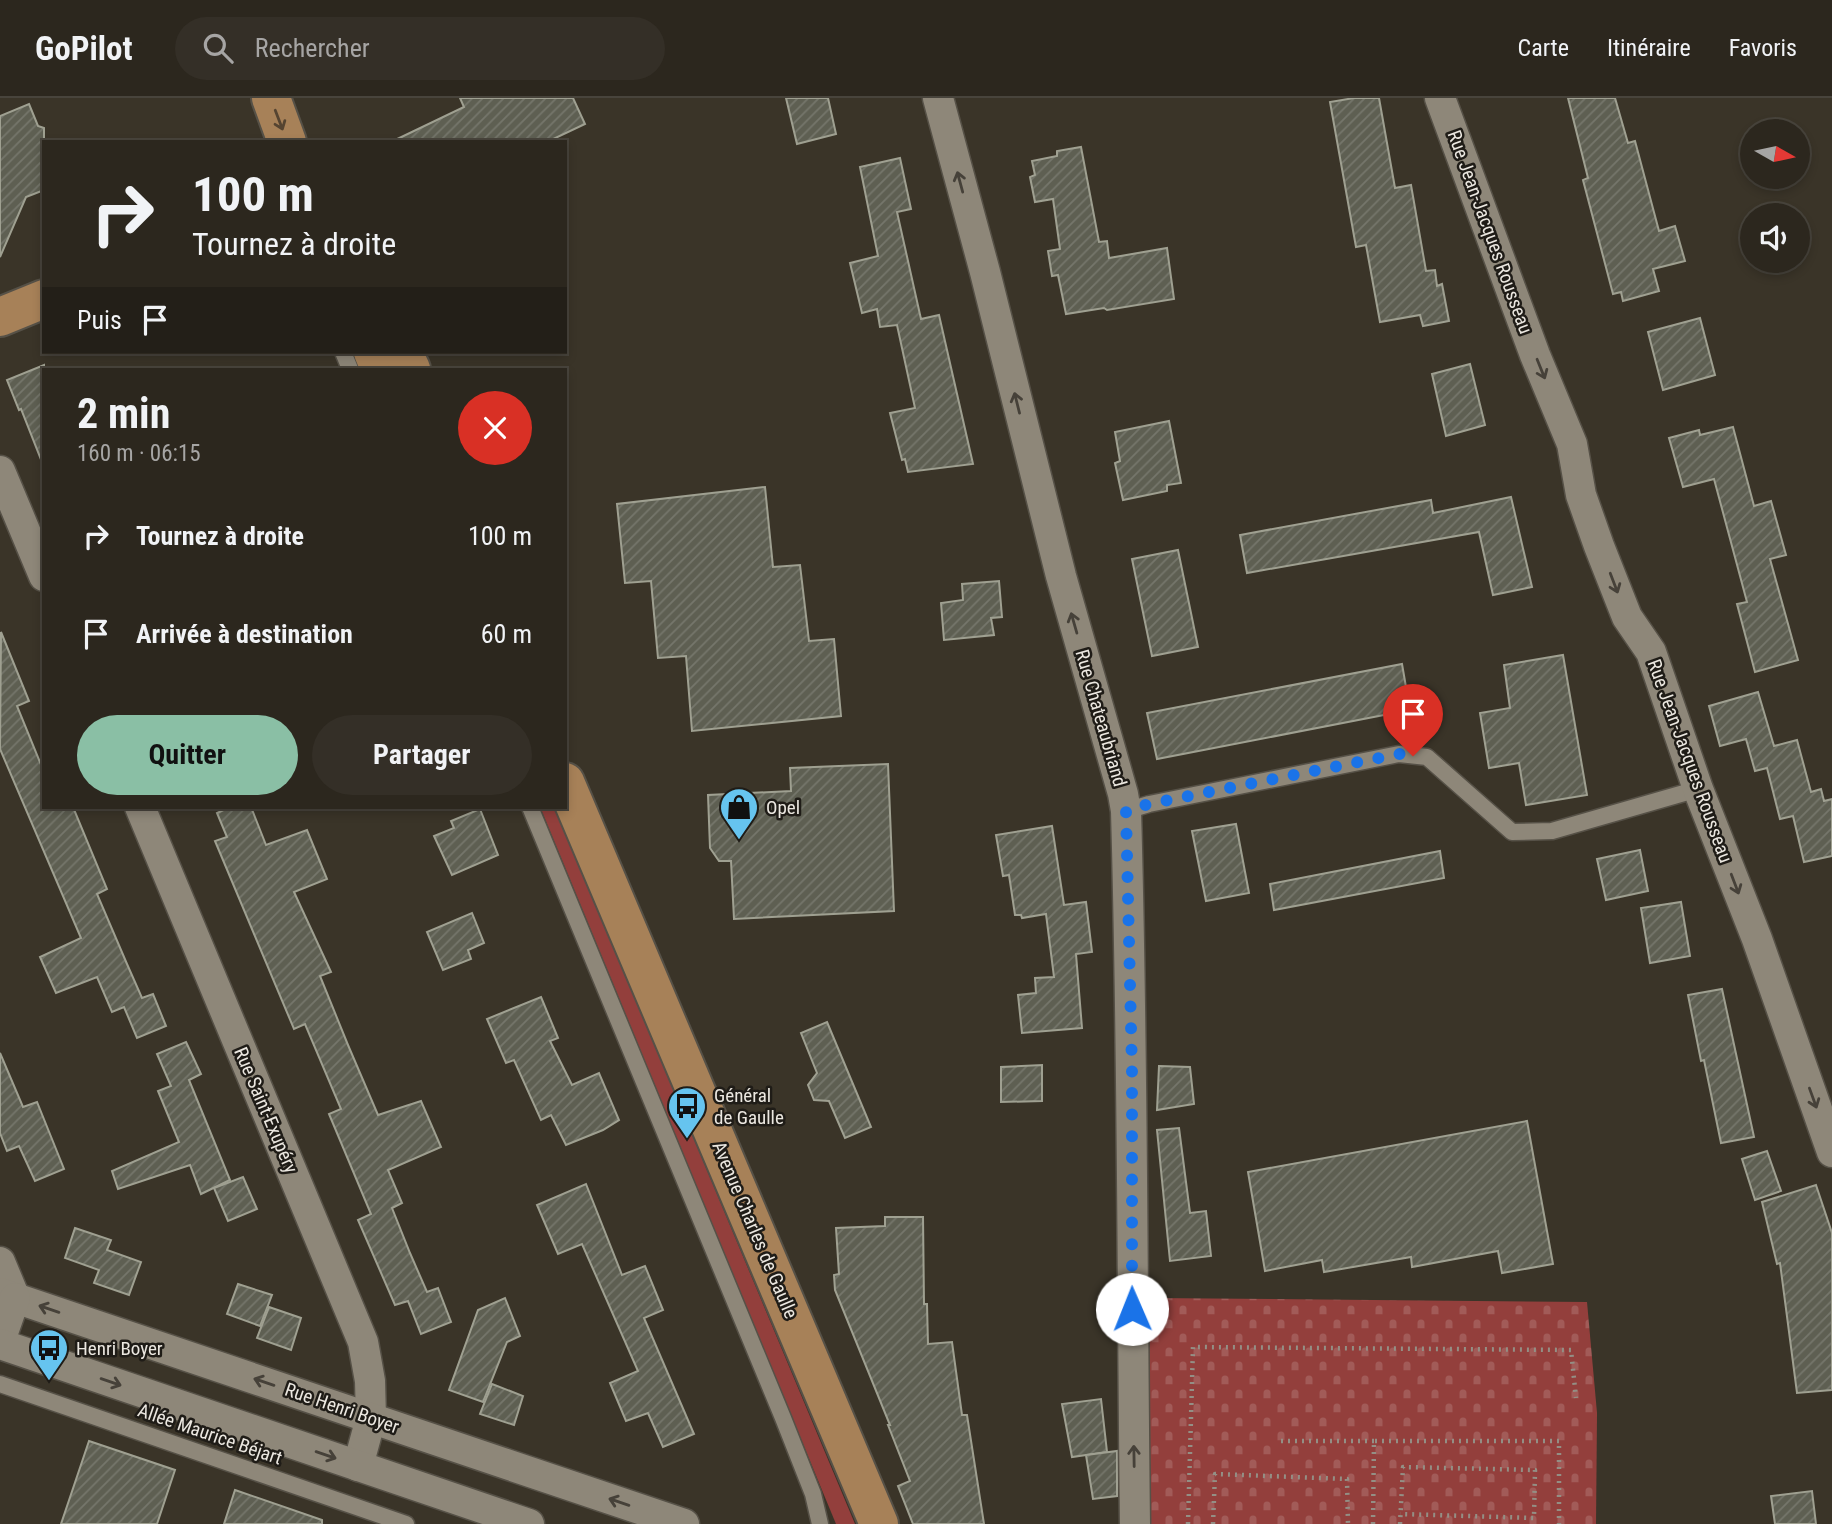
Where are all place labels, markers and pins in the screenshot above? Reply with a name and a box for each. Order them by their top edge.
pin [1383,684,1443,756]
shop icon: Opel [718,786,760,841]
place label: Opel [766,796,800,819]
place label: Général de Gaulle [714,1084,784,1129]
bus stop icon: Général de Gaulle [666,1085,708,1140]
bus stop icon: Henri Boyer [28,1327,70,1382]
place label: Henri Boyer [76,1337,163,1360]

